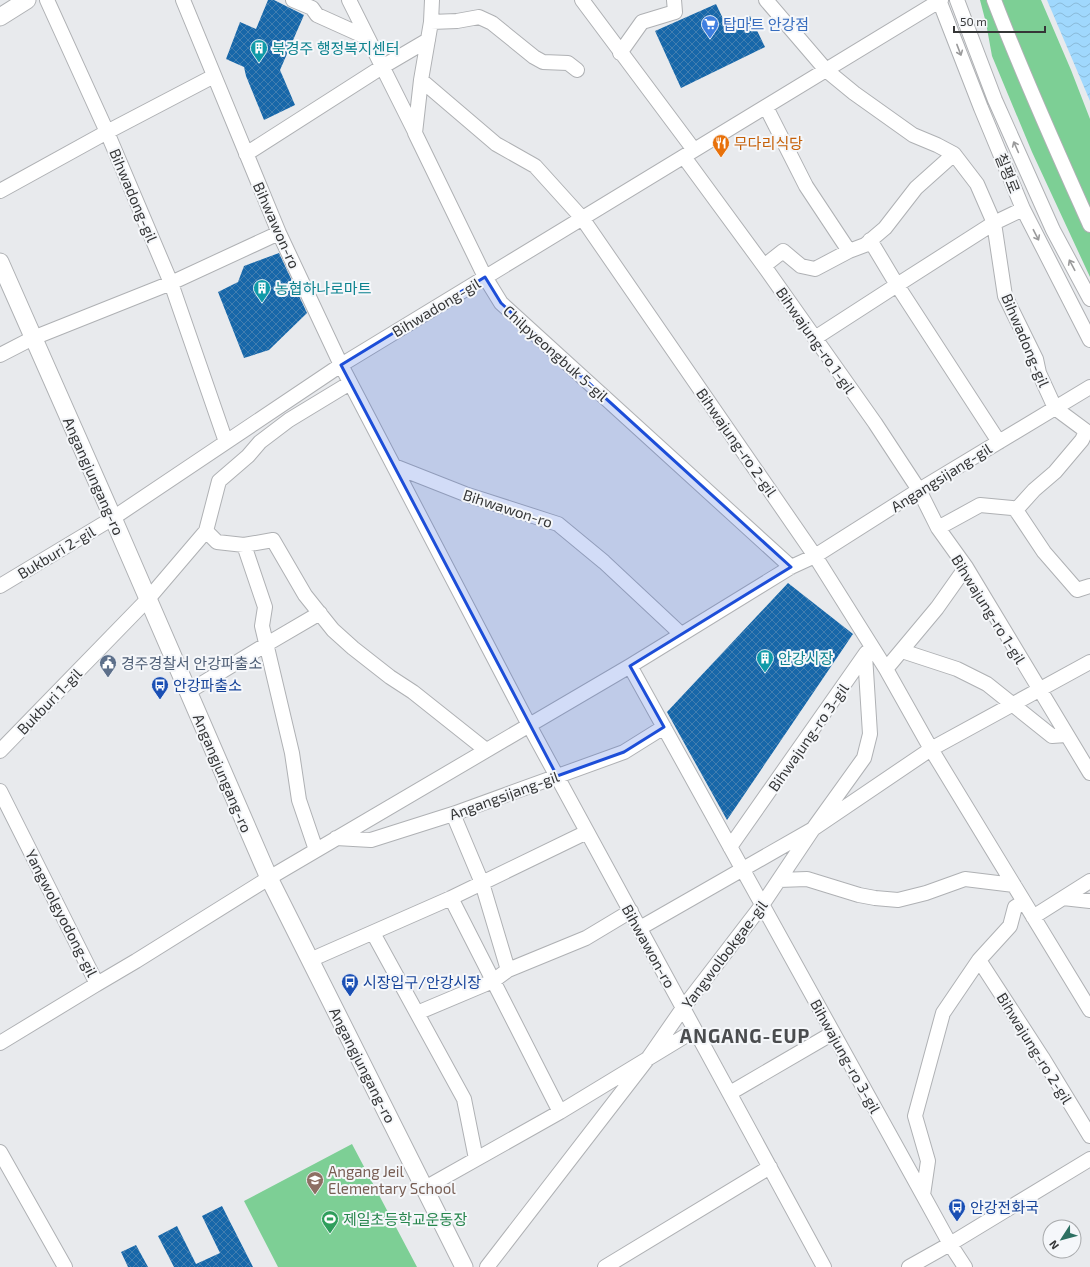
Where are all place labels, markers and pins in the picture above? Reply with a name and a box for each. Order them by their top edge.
supermarket icon: 탑마트 안강점 [700,14,720,39]
place label: 탑마트 안강점 [723,15,809,33]
building icon: 북경주 행정복지센터 [249,38,269,63]
place label: 북경주 행정복지센터 [272,39,400,57]
restaurant icon: 무다리식당 [711,133,731,158]
place label: 무다리식당 [734,134,803,152]
building icon: 농협하나로마트 [252,278,272,303]
place label: 농협하나로마트 [275,279,372,297]
building icon: 안강시장 [755,648,775,673]
place label: 안강시장 [778,649,833,667]
public building icon: 경주경찰서 안강파출소 [98,653,118,678]
place label: 경주경찰서 안강파출소 [121,654,263,672]
bus stop icon: 안강파출소 [150,675,170,700]
place label: 안강파출소 [173,676,242,694]
bus stop icon: 시장입구/안강시장 [340,972,360,997]
place label: 시장입구/안강시장 [363,973,481,991]
place label: Angang Jeil Elementary School [328,1162,456,1197]
school or university icon: Angang Jeil Elementary School [305,1170,325,1195]
bus stop icon: 안강전화국 [947,1197,967,1222]
place label: 안강전화국 [970,1198,1039,1216]
sports icon: 제일초등학교운동장 [320,1209,340,1234]
place label: 제일초등학교운동장 [343,1210,467,1228]

